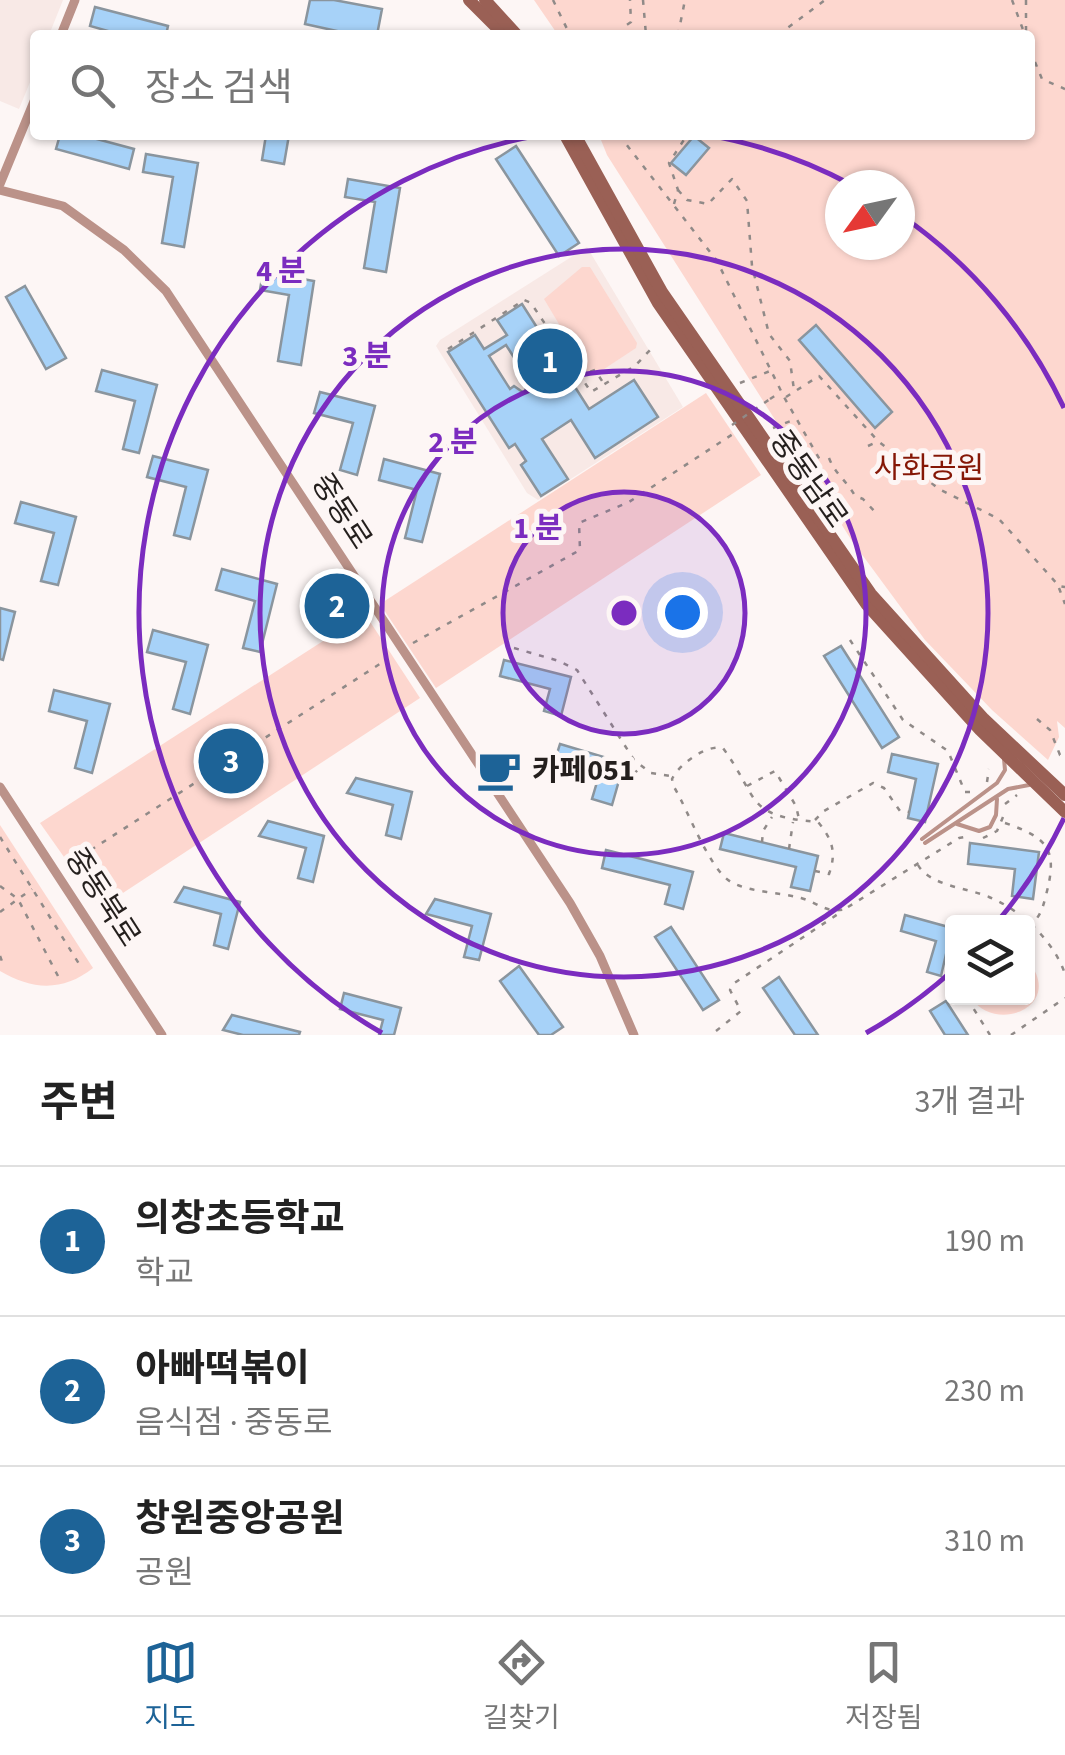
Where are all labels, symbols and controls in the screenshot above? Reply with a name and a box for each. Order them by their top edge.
search box [30,30,1035,140]
icon: search [65,58,120,113]
text: 장소 검색 [145,61,292,115]
north arrow [825,170,915,260]
text: 4 분 [256,250,306,293]
pin: 1 [518,324,582,398]
text: 3 분 [342,335,392,378]
text: 2 분 [428,421,478,464]
street label: 중동남로 [759,422,858,537]
park label: 사화공원 [874,447,984,490]
street label: 중동로 [301,465,382,558]
text: 1 분 [513,507,563,550]
pin: 2 [304,568,370,644]
your location [657,587,708,638]
centre of rings [606,595,642,631]
pin: 3 [198,724,264,798]
cafe icon: 카페051 [475,746,523,794]
place label: 카페051 [532,749,635,792]
street label: 중동북로 [54,839,151,955]
map controls [945,915,1035,1005]
button: layers [945,915,1035,1005]
text: 주변 [40,1073,117,1133]
text: 3개 결과 [914,1079,1025,1125]
text: 의창초등학교 [135,1192,345,1246]
text: 1 [64,1218,81,1264]
text: 190 m [944,1218,1025,1264]
text: 학교 [135,1250,194,1296]
text: 아빠떡볶이 [135,1342,310,1396]
text: 2 [64,1368,81,1414]
text: 230 m [944,1368,1025,1414]
text: 음식점 · 중동로 [135,1400,332,1446]
text: 창원중앙공원 [135,1492,345,1546]
text: 3 [64,1518,81,1564]
text: 310 m [944,1518,1025,1564]
text: 공원 [135,1550,194,1596]
tab: 지도 [143,1635,198,1738]
tab: 길찾기 [483,1635,560,1738]
tab: 저장됨 [845,1635,922,1738]

